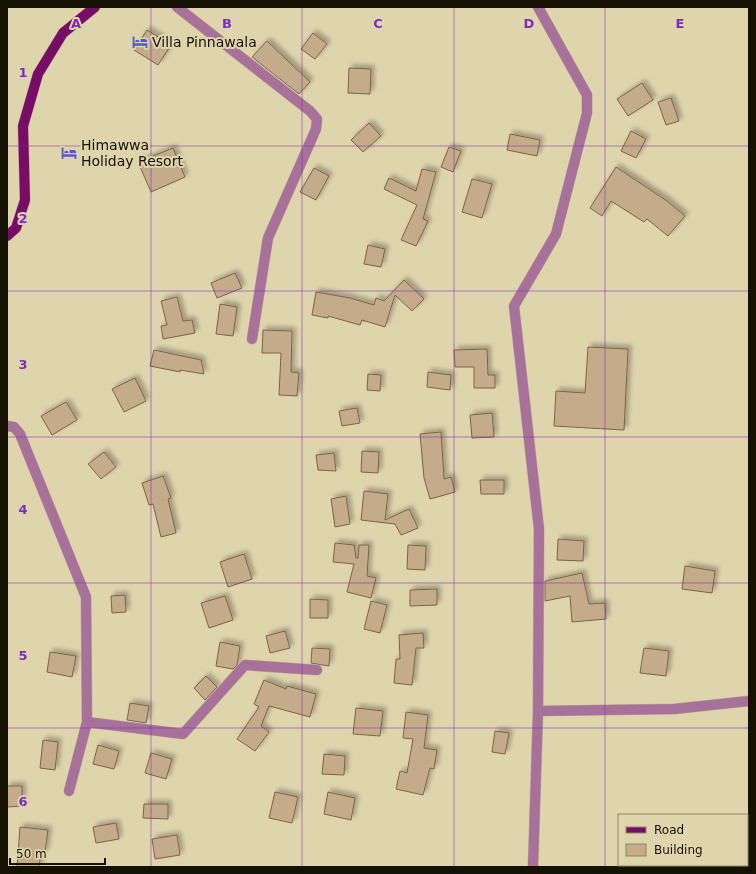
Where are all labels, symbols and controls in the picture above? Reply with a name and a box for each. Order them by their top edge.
text: A [71,16,81,31]
text: B [222,16,232,31]
text: C [373,16,383,31]
text: D [524,16,535,31]
text: E [676,16,684,31]
hotel icon: Villa Pinnawala [131,33,149,51]
place label: Villa Pinnawala [152,34,257,50]
text: 1 [18,65,28,80]
place label: Himawwa Holiday Resort [81,137,183,169]
hotel icon: Himawwa Holiday Resort [60,144,78,162]
text: 2 [18,211,28,226]
text: 3 [18,357,28,372]
text: 4 [18,502,28,517]
text: 5 [18,648,28,663]
text: 6 [18,794,28,809]
legend [618,814,748,866]
text: Road [654,823,684,837]
scale bar [10,840,105,866]
text: Building [654,843,703,857]
text: 50 m [16,847,47,861]

